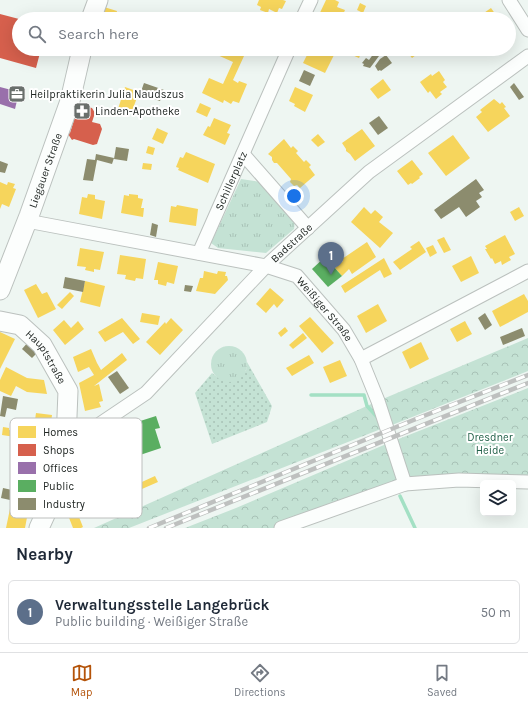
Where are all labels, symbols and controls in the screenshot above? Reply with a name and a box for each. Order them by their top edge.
search box [12,12,516,56]
icon: search [26,23,48,45]
text: Search here [58,25,139,43]
office icon: Heilpraktikerin Julia Naudszus [7,84,27,104]
place label: Heilpraktikerin Julia Naudszus [30,88,184,101]
pharmacy icon: Linden-Apotheke [72,101,92,121]
place label: Linden-Apotheke [95,105,180,118]
street label: Liegauer Straße [26,131,65,210]
street label: Schillerplatz [213,149,250,212]
your location [284,186,304,206]
street label: Badstraße [268,221,316,265]
pin: 1 [318,242,344,275]
street label: Weißiger Straße [294,274,355,344]
street label: Hauptstraße [23,327,69,387]
legend [10,418,142,518]
text: Homes [43,426,78,439]
park label: Dresdner Heide [467,431,513,457]
text: Shops [43,444,75,457]
text: Offices [43,462,78,475]
text: Public [43,480,75,493]
map controls [480,480,516,516]
button: layers [480,480,516,516]
text: Industry [43,498,85,511]
text: Nearby [16,544,73,564]
text: Verwaltungsstelle Langebrück [55,596,269,614]
text: 1 [28,605,32,620]
text: 50 m [481,605,511,620]
text: Public building · Weißiger Straße [55,614,248,629]
tab: Map [71,662,93,699]
tab: Directions [234,662,286,699]
tab: Saved [427,662,457,699]

